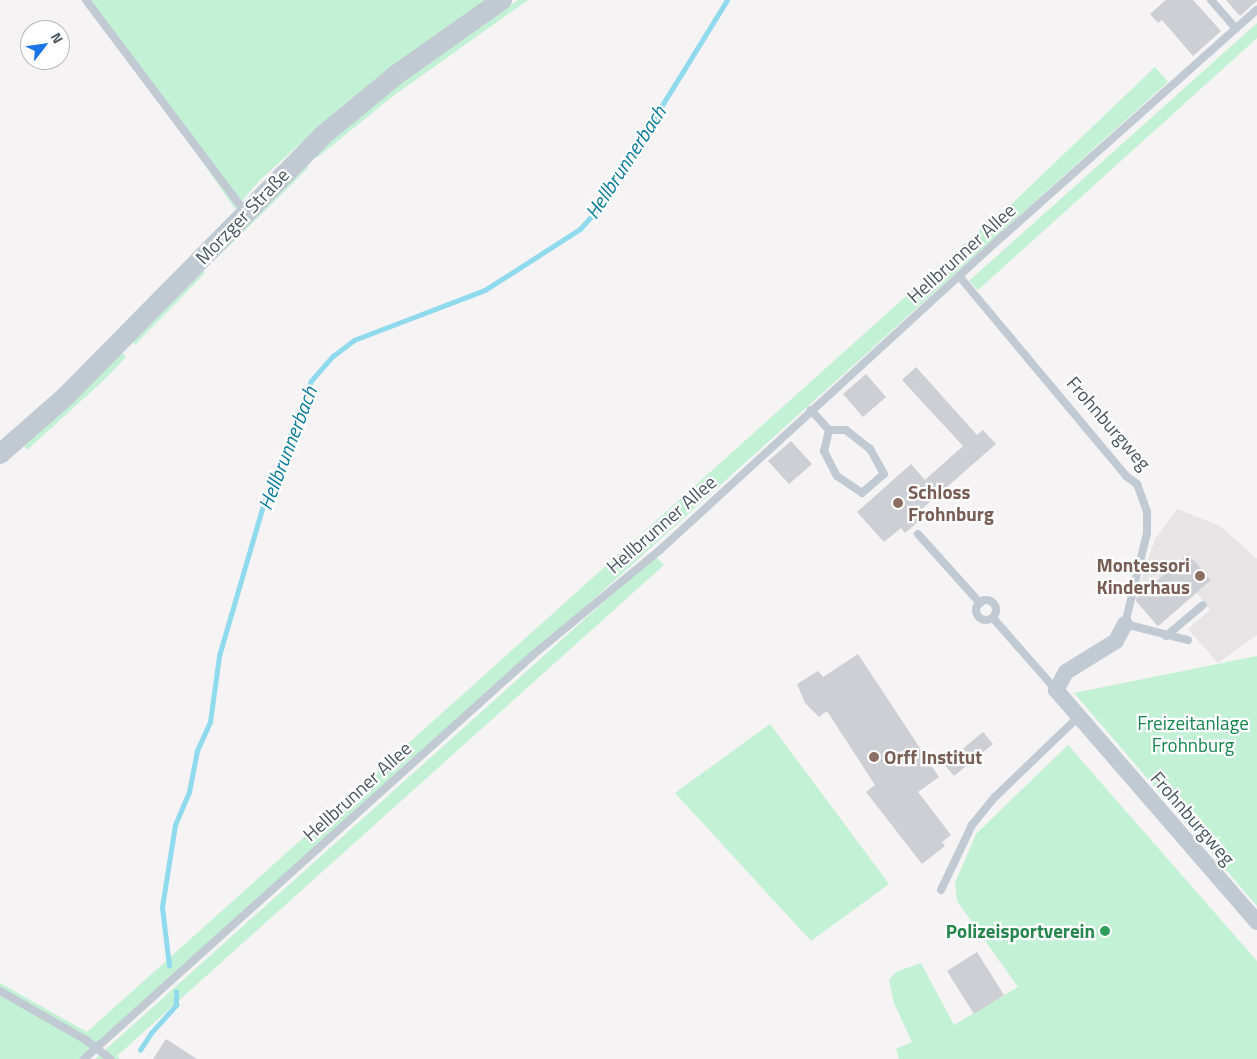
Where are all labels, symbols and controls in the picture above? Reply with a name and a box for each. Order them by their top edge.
north arrow [20,20,70,70]
text: N [46,28,69,47]
water label: Hellbrunnerbach [580,101,670,223]
street label: Morzger Straße [191,163,293,269]
street label: Hellbrunner Allee [902,198,1020,308]
street label: Frohnburgweg [1062,372,1156,474]
water label: Hellbrunnerbach [252,383,322,513]
street label: Hellbrunner Allee [602,470,720,578]
place label: Schloss Frohnburg [908,481,994,525]
marker: Schloss Frohnburg [892,497,904,509]
place label: Montessori Kinderhaus [1096,554,1190,598]
marker: Montessori Kinderhaus [1194,570,1206,582]
park label: Freizeitanlage Frohnburg [1137,712,1249,756]
street label: Hellbrunner Allee [298,736,416,846]
place label: Orff Institut [884,746,982,768]
marker: Orff Institut [868,751,880,763]
street label: Frohnburgweg [1146,767,1240,869]
place label: Polizeisportverein [946,920,1095,942]
marker: Polizeisportverein [1099,925,1111,937]

